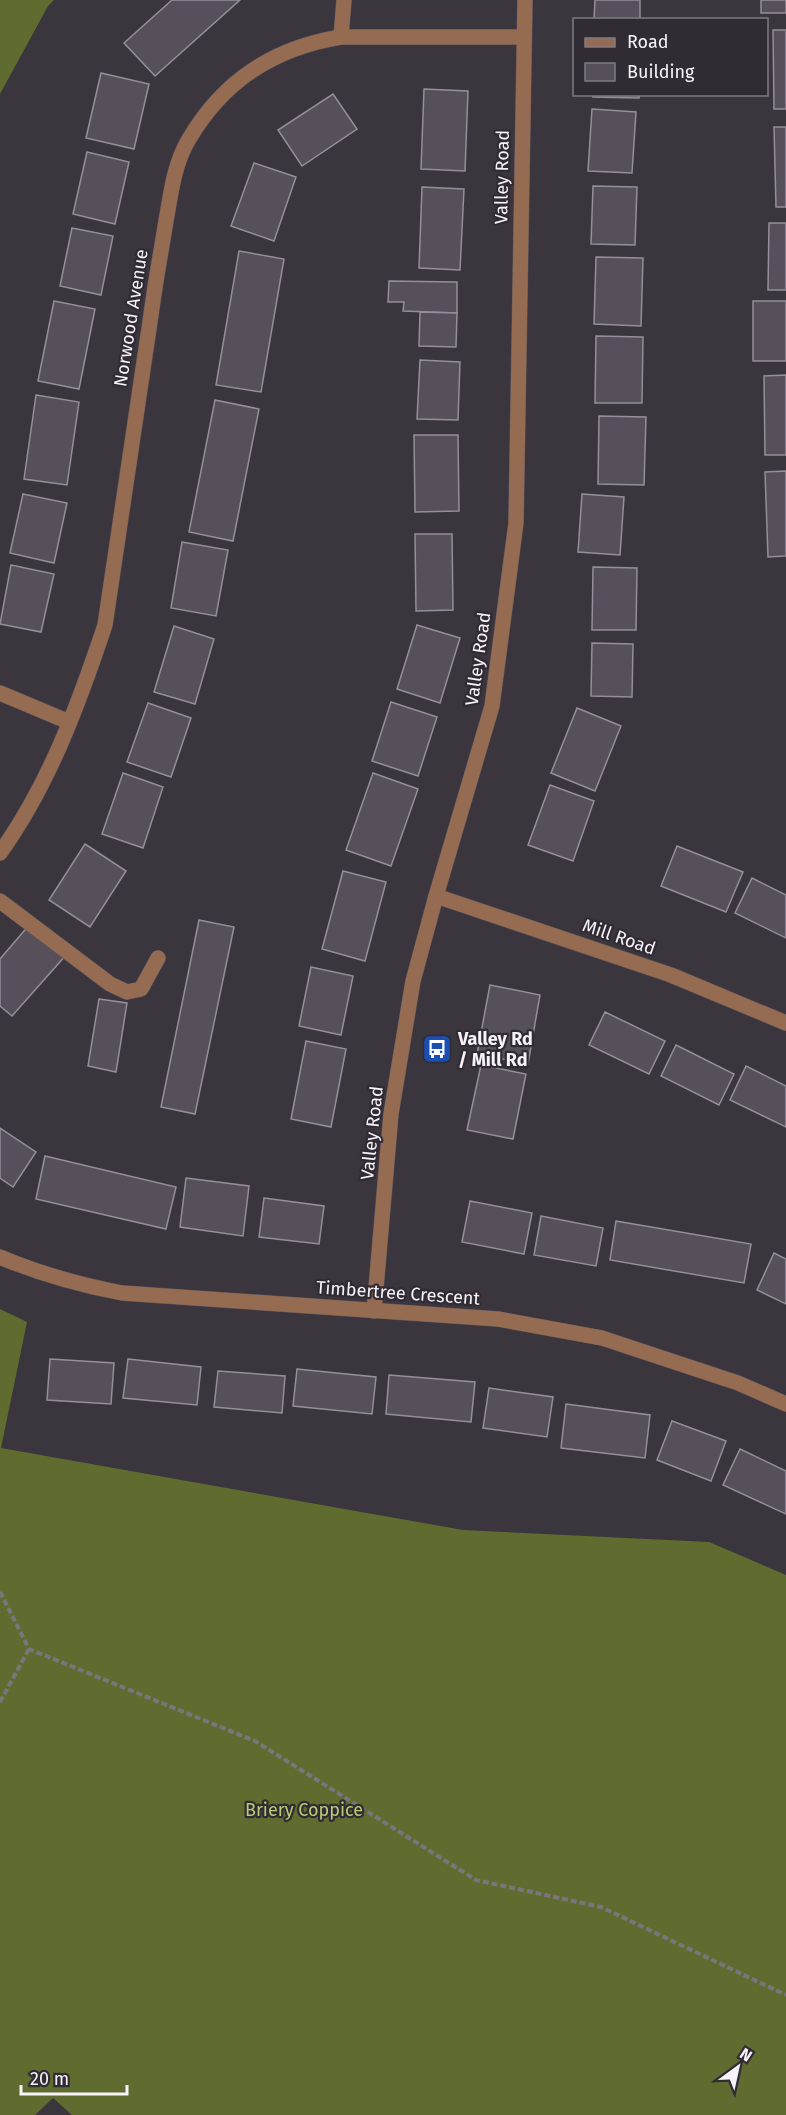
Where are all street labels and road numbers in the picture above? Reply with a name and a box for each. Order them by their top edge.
street label: Valley Road [490,130,514,224]
street label: Norwood Avenue [109,248,153,388]
street label: Valley Road [461,611,495,707]
street label: Mill Road [580,914,658,960]
street label: Valley Road [356,1085,388,1181]
street label: Timbertree Crescent [315,1276,481,1310]

